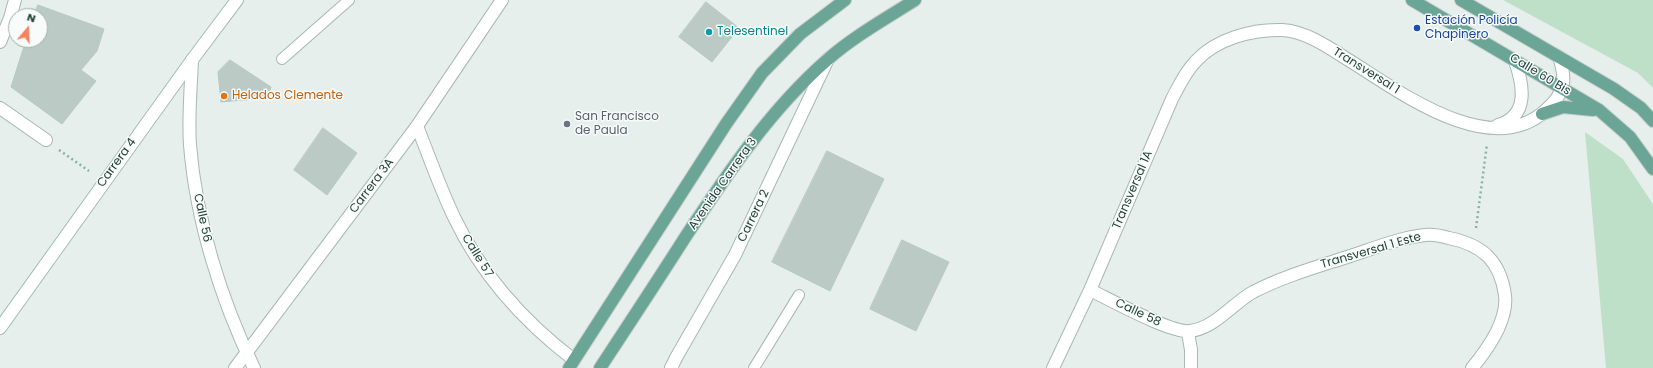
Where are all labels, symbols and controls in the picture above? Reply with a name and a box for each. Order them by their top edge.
north arrow [8,8,48,48]
text: N [25,9,38,27]
place label: Estación Policía Chapinero [1425,14,1518,42]
marker: Estación Policía Chapinero [1412,23,1422,33]
place label: Telesentinel [717,25,788,39]
marker: Telesentinel [704,27,714,37]
street label: Transversal 1 [1330,45,1402,97]
street label: Calle 60 Bis [1507,51,1573,99]
place label: Helados Clemente [232,89,343,103]
marker: Helados Clemente [219,91,229,101]
place label: San Francisco de Paula [575,110,659,138]
marker: San Francisco de Paula [562,119,572,129]
street label: Avenida Carrera 3 [686,135,760,233]
street label: Carrera 4 [94,136,140,190]
street label: Transversal 1A [1110,148,1156,232]
street label: Carrera 3A [347,156,397,216]
street label: Carrera 2 [735,187,773,245]
street label: Calle 56 [190,192,214,244]
street label: Transversal 1 Este [1319,230,1423,272]
street label: Calle 57 [458,232,496,280]
street label: Calle 58 [1113,296,1163,330]

